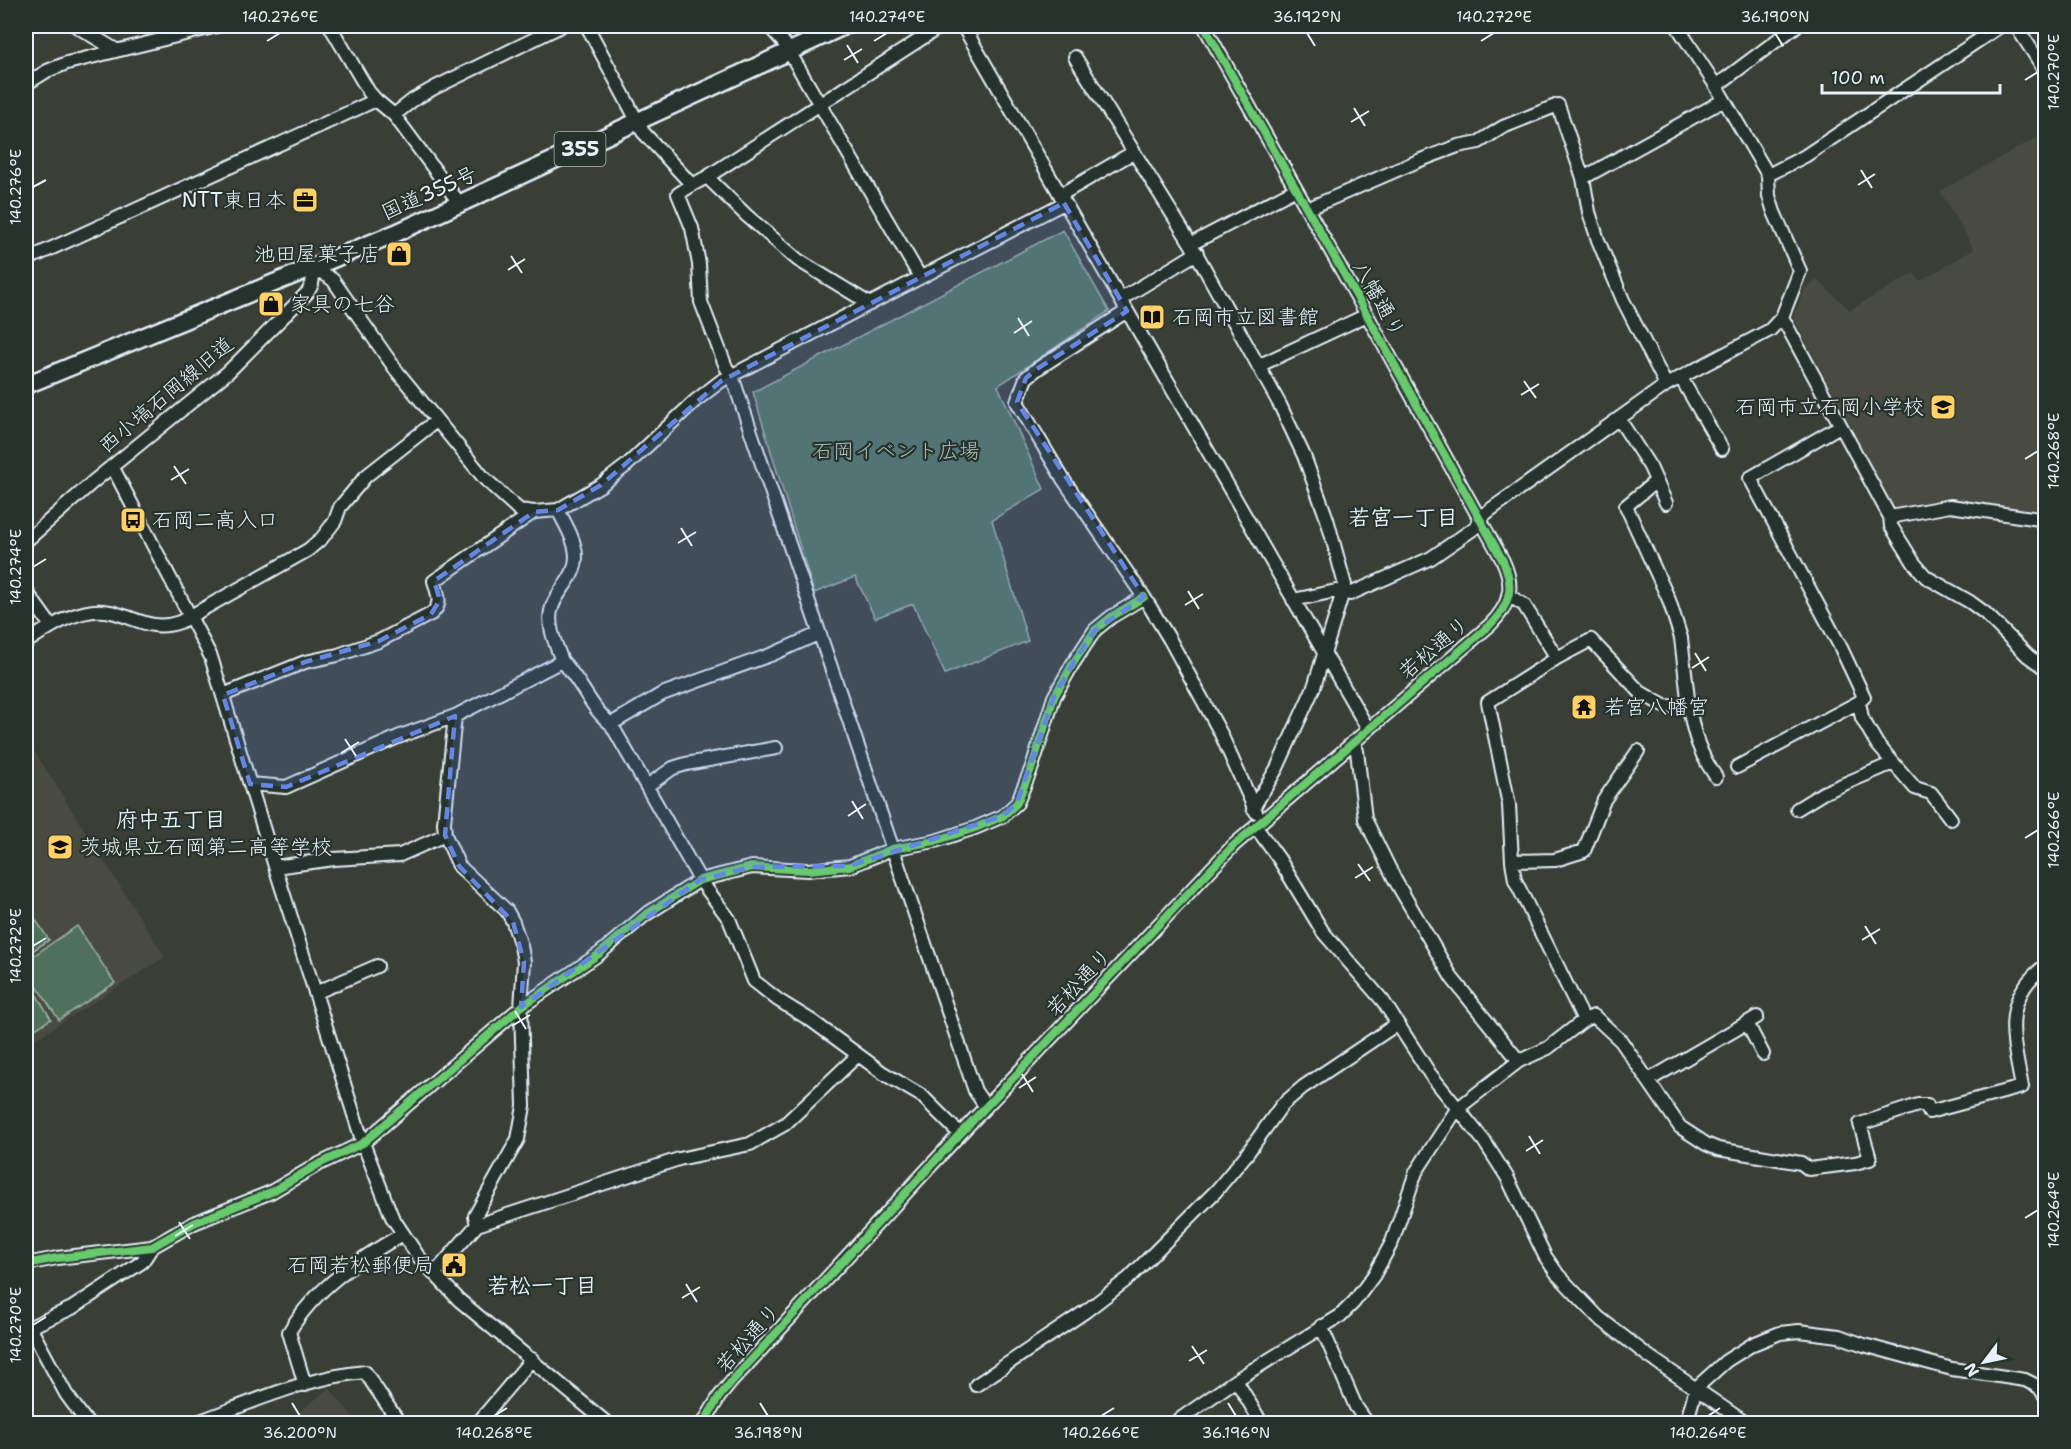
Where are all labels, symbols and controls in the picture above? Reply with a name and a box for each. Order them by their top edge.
text: 140.276°E [242,7,318,27]
text: 140.274°E [849,7,925,27]
text: 36.192°N [1273,7,1341,27]
text: 140.272°E [1456,7,1532,27]
text: 36.190°N [1741,7,1809,27]
text: 140.270°E [2044,34,2064,110]
scale bar [1822,57,2000,95]
text: 100 m [1831,66,1885,90]
road number: 355 [554,132,606,166]
text: 140.276°E [6,149,26,225]
street label: 国道355号 [377,159,481,227]
office icon: NTT東日本 [290,185,320,215]
place label: NTT東日本 [181,186,286,214]
shop icon: 池田屋菓子店 [384,239,414,269]
place label: 池田屋菓子店 [254,240,380,268]
street label: 八幡通り [1346,255,1412,343]
shop icon: 家具の七谷 [256,289,286,319]
place label: 家具の七谷 [290,290,395,318]
library icon: 石岡市立図書館 [1137,302,1167,332]
place label: 石岡市立図書館 [1172,303,1319,331]
street label: 西小塙石岡線旧道 [93,330,239,460]
school or university icon: 石岡市立石岡小学校 [1928,392,1958,422]
place label: 石岡市立石岡小学校 [1735,393,1924,421]
text: 140.268°E [2044,413,2064,489]
park label: 石岡イベント広場 [812,437,980,465]
district label: 若宮一丁目 [1348,503,1458,532]
bus stop icon: 石岡二高入口 [118,505,148,535]
place label: 石岡二高入口 [152,506,278,534]
text: 140.274°E [6,529,26,605]
street label: 若松通り [1393,610,1475,686]
temple icon: 若宮八幡宮 [1569,692,1599,722]
place label: 若宮八幡宮 [1604,693,1709,721]
text: 140.266°E [2044,792,2064,868]
district label: 府中五丁目 [116,805,226,834]
school or university icon: 茨城県立石岡第二高等学校 [45,832,75,862]
place label: 茨城県立石岡第二高等学校 [80,833,332,861]
text: 140.272°E [6,908,26,984]
street label: 若松通り [1040,942,1118,1022]
text: 140.264°E [2044,1172,2064,1248]
public building icon: 石岡若松郵便局 [439,1250,469,1280]
place label: 石岡若松郵便局 [287,1251,434,1279]
district label: 若松一丁目 [487,1271,597,1300]
text: 140.270°E [6,1287,26,1363]
street label: 若松通り [709,1297,787,1379]
north arrow [1954,1332,2014,1392]
text: N [1959,1359,1984,1381]
text: 36.200°N [263,1423,337,1443]
text: 140.268°E [456,1423,532,1443]
text: 36.198°N [734,1423,802,1443]
text: 140.266°E [1063,1423,1139,1443]
text: 36.196°N [1202,1423,1270,1443]
text: 140.264°E [1670,1423,1746,1443]

